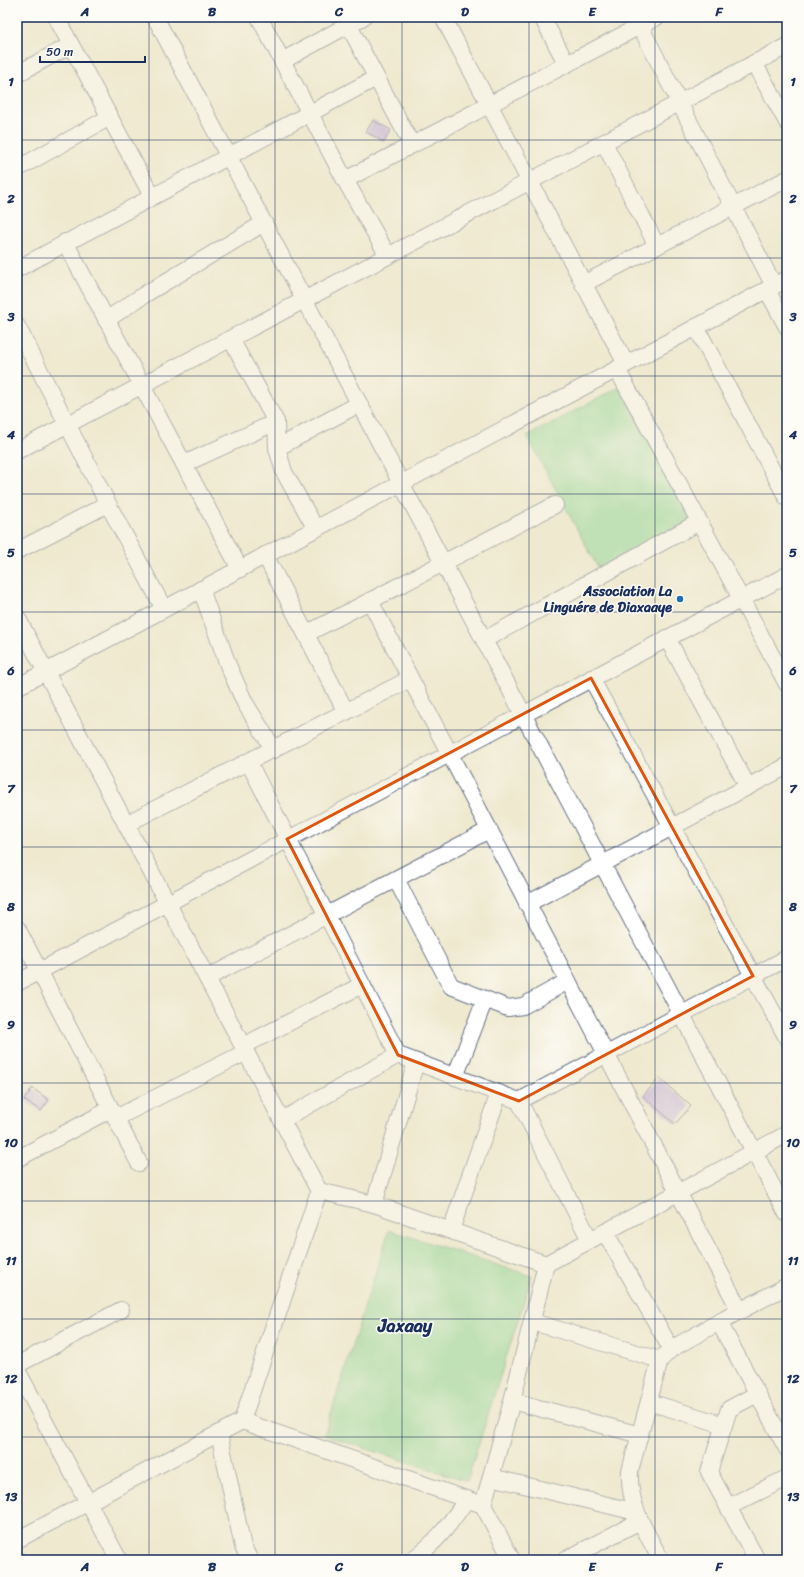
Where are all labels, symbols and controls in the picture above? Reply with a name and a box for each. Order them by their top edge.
text: A [80,0,89,23]
text: B [208,0,217,23]
text: C [334,0,344,23]
text: D [461,0,469,23]
text: E [588,0,597,23]
text: F [714,0,723,23]
scale bar [40,38,145,64]
text: 50 m [46,41,73,63]
text: 1 [8,70,14,93]
text: 1 [790,70,796,93]
text: 2 [6,187,15,210]
text: 2 [788,187,797,210]
text: 3 [6,305,15,328]
text: 3 [788,305,797,328]
text: 4 [6,423,16,446]
text: 4 [788,423,798,446]
text: 5 [7,541,15,564]
text: 5 [789,541,797,564]
place label: Association La Linguére de Diaxaaye [544,579,673,620]
marker: Association La Linguére de Diaxaaye [675,594,685,604]
text: 6 [6,659,15,682]
text: 6 [788,659,797,682]
text: 7 [7,777,16,800]
text: 7 [789,777,798,800]
text: 8 [6,895,15,918]
text: 8 [788,895,797,918]
text: 9 [7,1013,15,1036]
text: 9 [789,1013,797,1036]
text: 10 [4,1131,18,1154]
text: 10 [786,1131,800,1154]
text: 11 [5,1249,17,1272]
text: 11 [787,1249,799,1272]
district label: Jaxaay [377,1310,433,1342]
text: 12 [4,1367,18,1390]
text: 12 [786,1367,800,1390]
text: 13 [5,1485,18,1508]
text: 13 [787,1485,800,1508]
text: A [80,1555,89,1577]
text: B [208,1555,217,1577]
text: C [334,1555,344,1577]
text: D [461,1555,469,1577]
text: E [588,1555,597,1577]
text: F [714,1555,723,1577]

